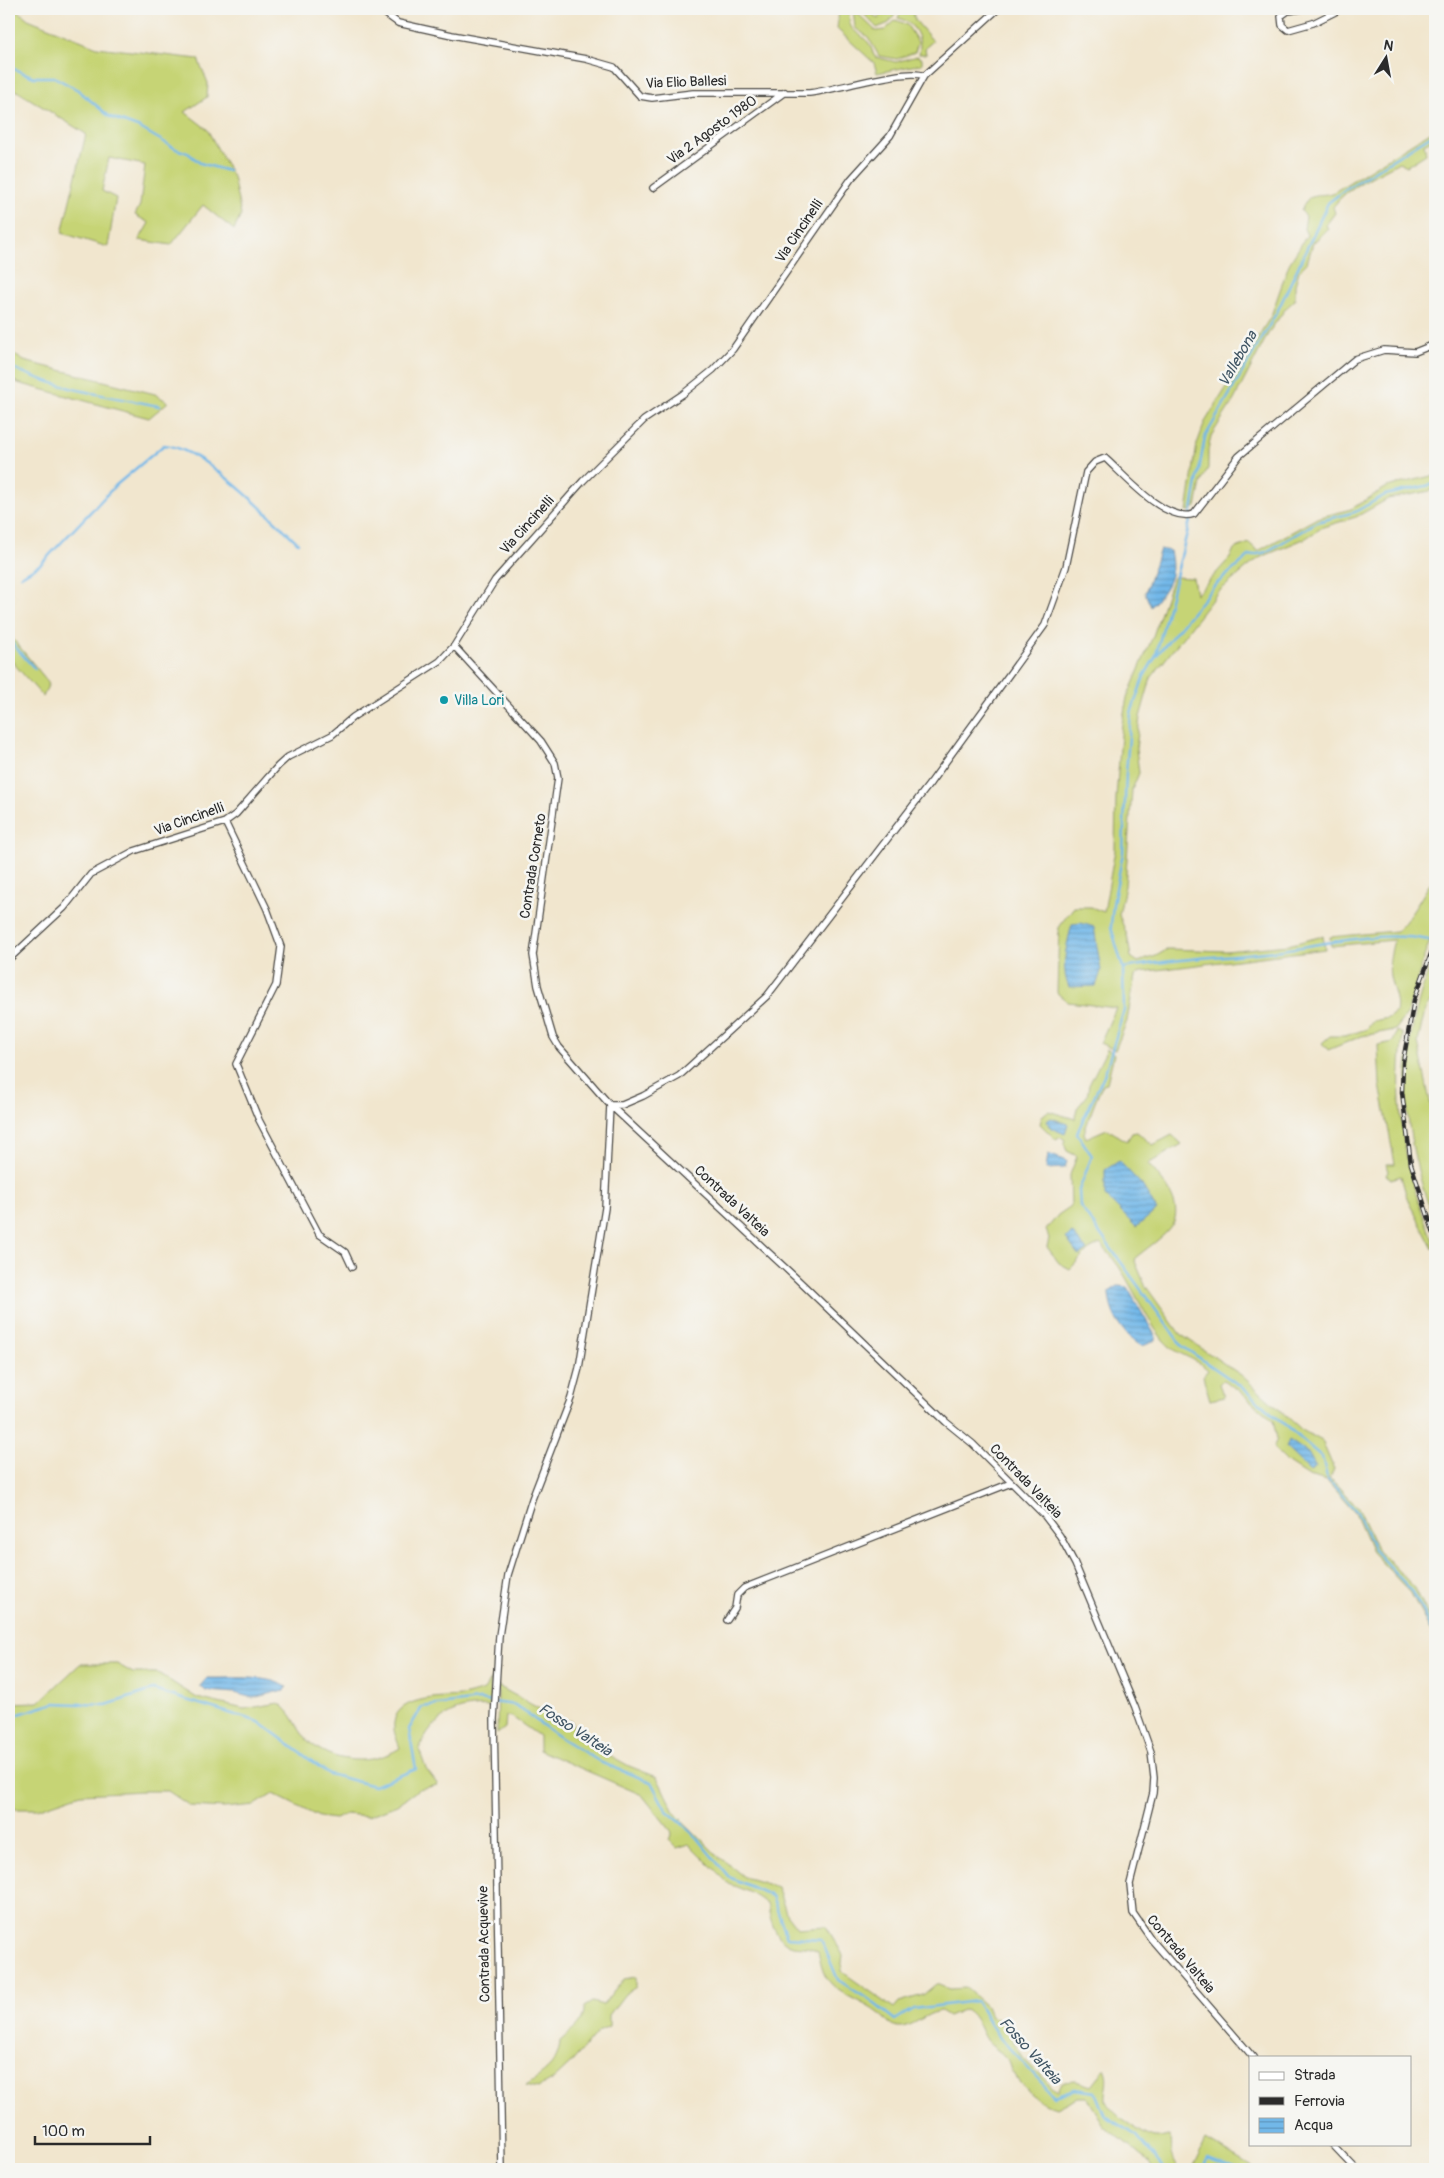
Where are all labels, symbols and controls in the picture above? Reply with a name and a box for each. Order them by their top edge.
north arrow [1362,32,1412,82]
text: N [1382,36,1395,55]
street label: Via Elio Ballesi [645,72,727,92]
street label: Via 2 Agosto 1980 [664,92,760,168]
street label: Via Cincinelli [772,196,827,266]
water label: Vallebona [1214,327,1262,390]
street label: Via Cincinelli [496,492,558,558]
place label: Villa Lori [454,692,505,709]
marker: Villa Lori [438,694,450,706]
street label: Via Cincinelli [152,798,227,839]
street label: Contrada Corneto [516,812,550,920]
street label: Contrada Valteia [691,1162,773,1240]
street label: Contrada Valteia [986,1440,1066,1522]
water label: Fosso Valteia [535,1699,616,1761]
street label: Contrada Acquevive [474,1886,494,2002]
street label: Contrada Valteia [1143,1911,1219,1997]
water label: Fosso Valteia [995,2014,1066,2089]
legend [1249,2056,1412,2146]
text: Strada [1294,2066,1335,2085]
text: Ferrovia [1294,2092,1345,2111]
scale bar [35,2113,150,2145]
text: Acqua [1294,2116,1333,2135]
text: 100 m [42,2122,85,2141]

